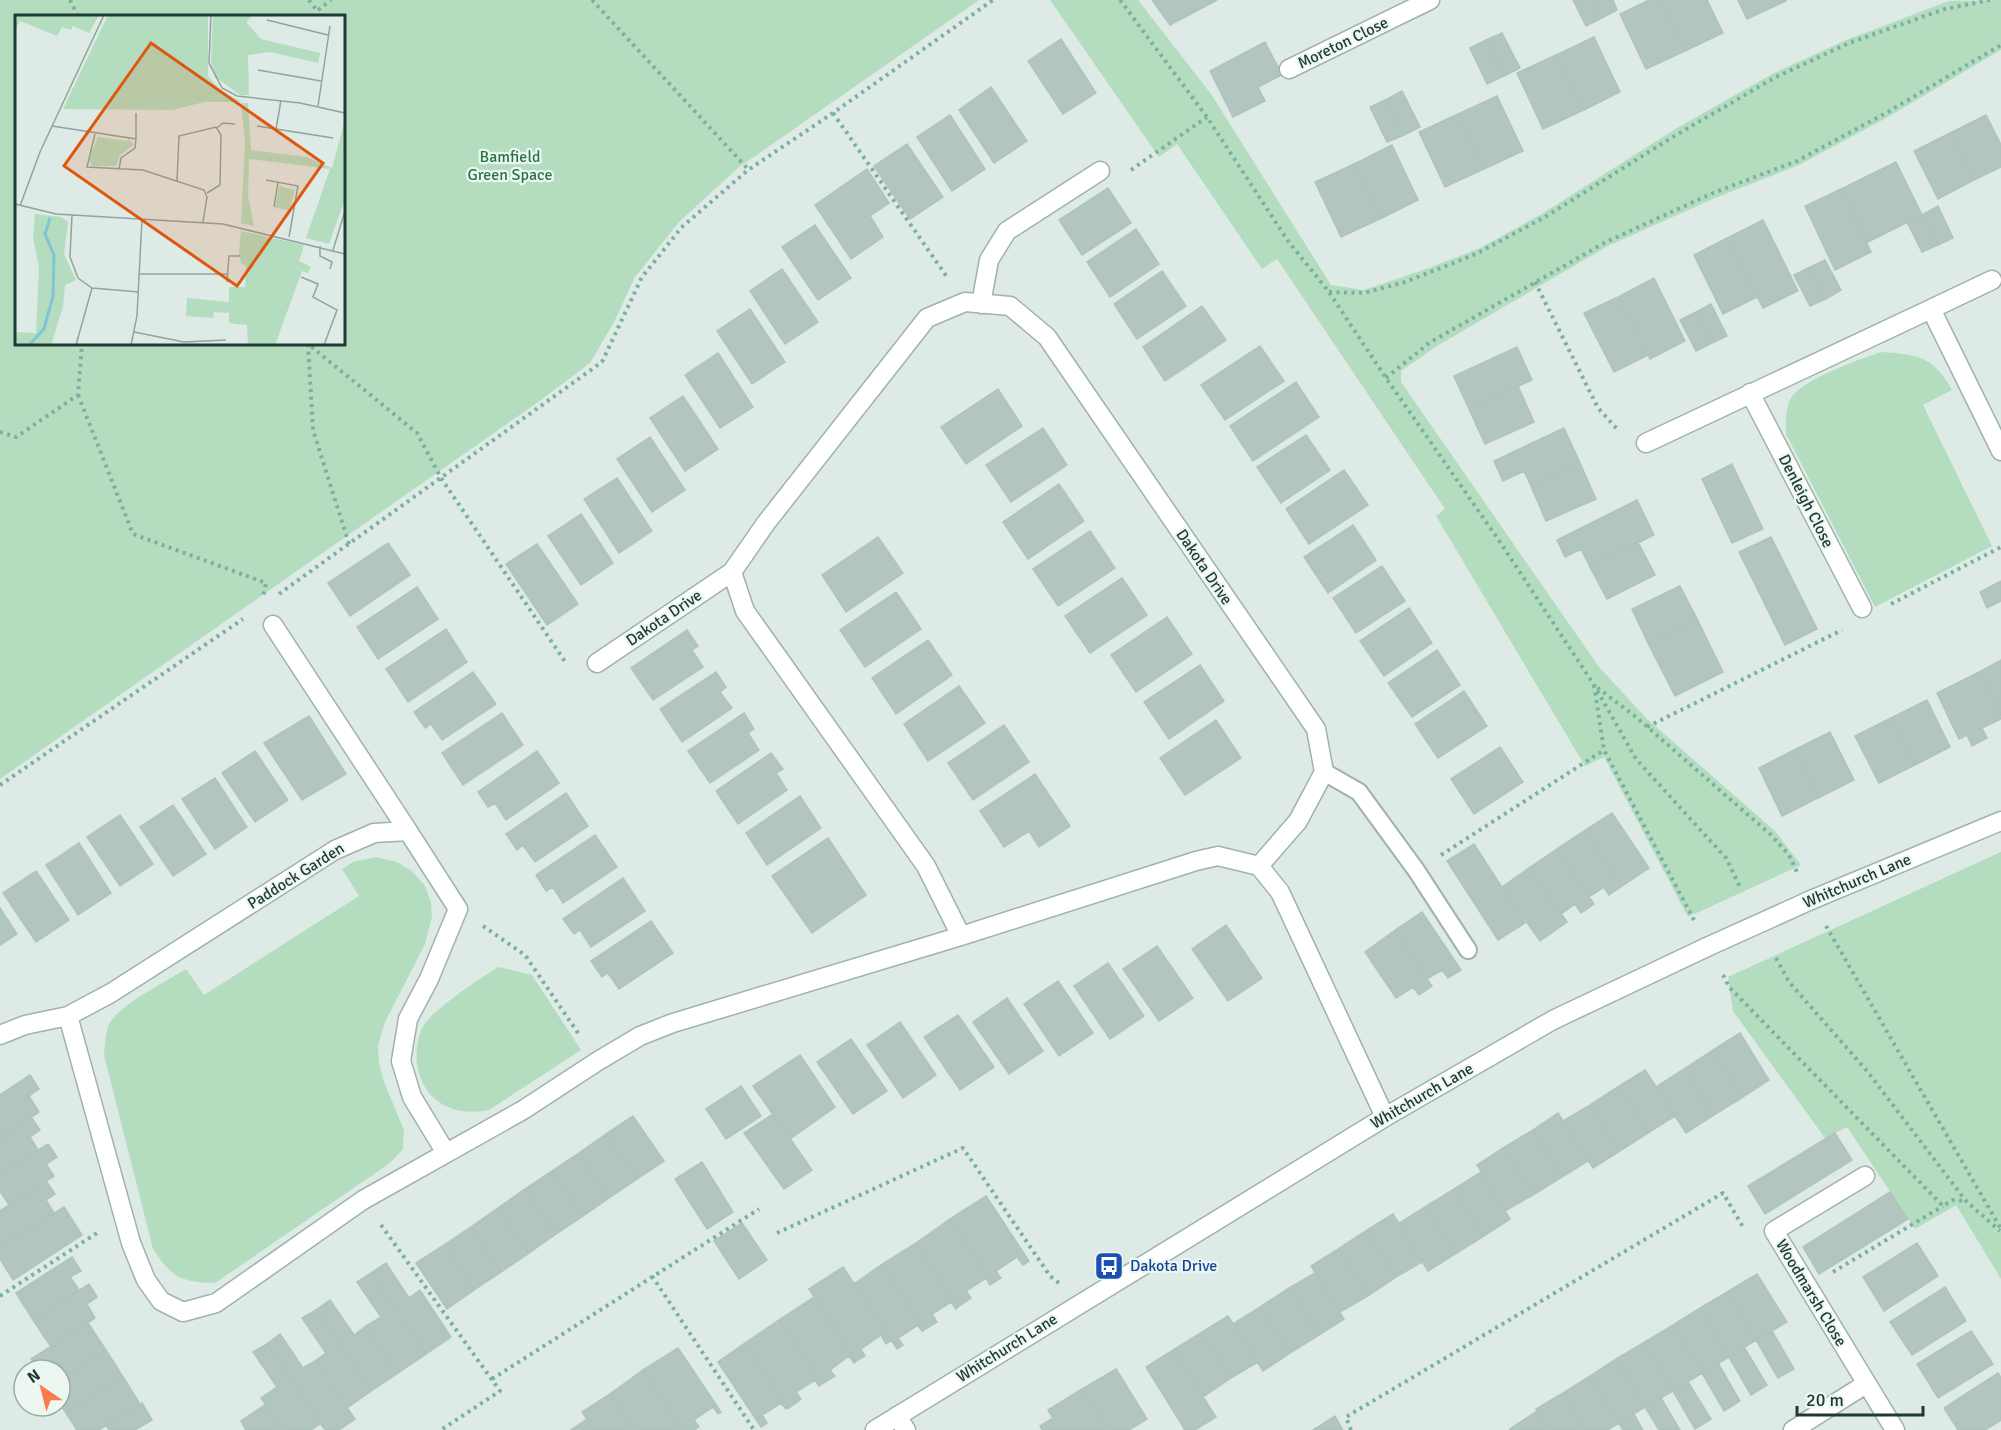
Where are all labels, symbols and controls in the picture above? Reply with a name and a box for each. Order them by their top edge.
street label: Moreton Close [1294,12,1392,74]
inset map [15,15,345,345]
park label: Bamfield Green Space [467,147,553,185]
street label: Denleigh Close [1774,451,1838,551]
street label: Dakota Drive [1171,525,1237,609]
street label: Dakota Drive [622,585,706,651]
street label: Paddock Garden [244,838,348,914]
street label: Whitchurch Lane [1800,849,1914,913]
street label: Whitchurch Lane [1367,1058,1477,1134]
street label: Woodmarsh Close [1771,1236,1851,1350]
bus stop icon: Dakota Drive [1093,1250,1125,1282]
place label: Dakota Drive [1130,1256,1217,1276]
street label: Whitchurch Lane [953,1309,1061,1387]
north arrow [12,1358,72,1418]
text: N [24,1365,44,1388]
scale bar [1797,1379,1923,1417]
text: 20 m [1806,1389,1844,1411]

